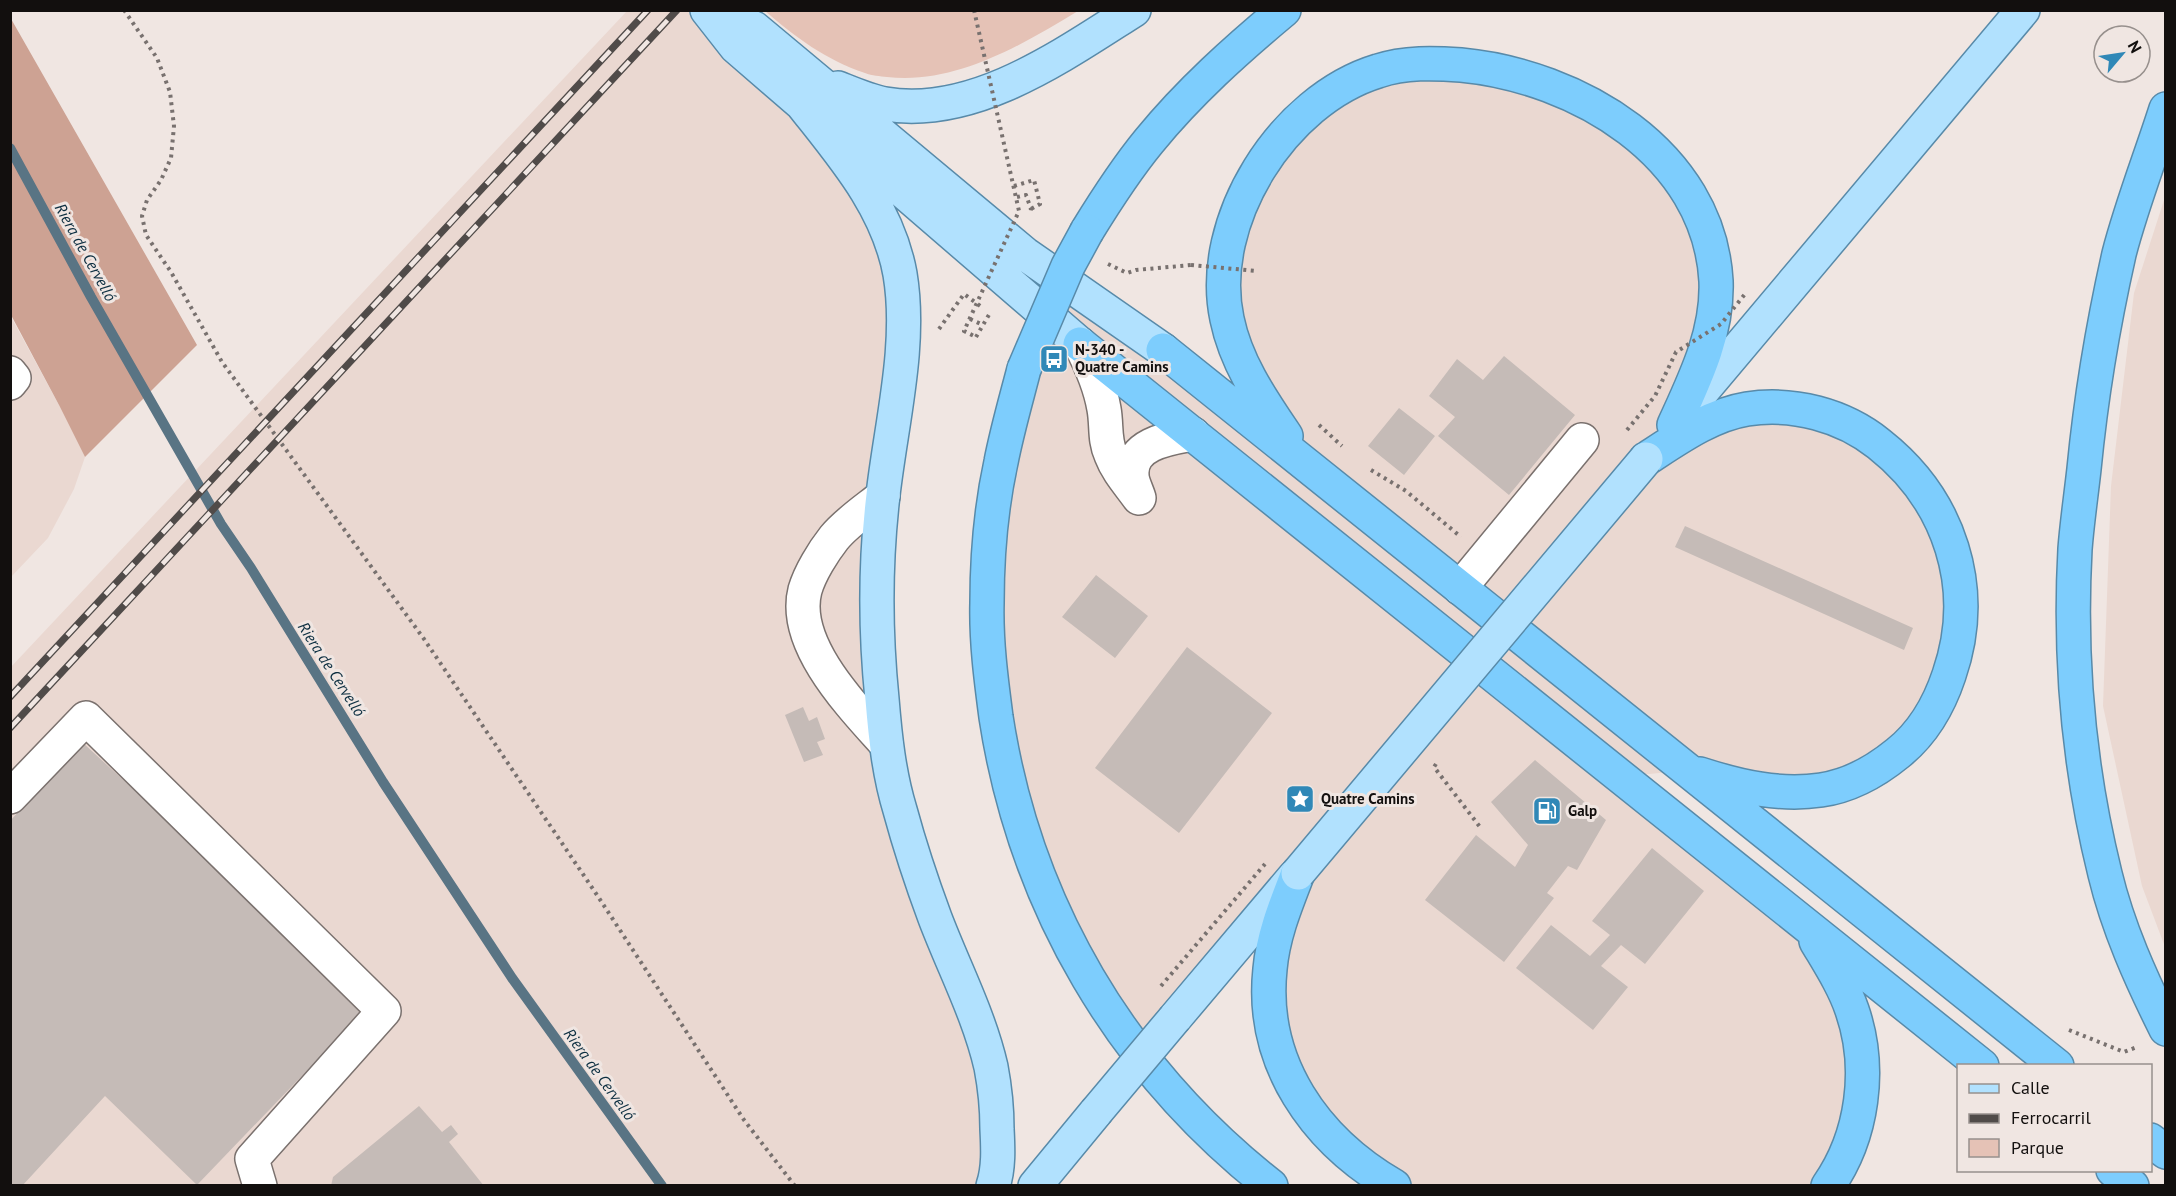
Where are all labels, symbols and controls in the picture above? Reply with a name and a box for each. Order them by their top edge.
north arrow [2092,24,2152,84]
text: N [2124,37,2146,56]
water label: Riera de Cervelló [51,199,121,305]
place label: N-340 - Quatre Camins [1075,340,1169,376]
bus stop icon: N-340 - Quatre Camins [1038,343,1070,375]
water label: Riera de Cervelló [294,618,370,720]
place icon: Quatre Camins [1284,783,1316,815]
place label: Quatre Camins [1321,789,1415,808]
fuel station icon: Galp [1531,795,1563,827]
place label: Galp [1568,801,1597,820]
water label: Riera de Cervelló [560,1024,640,1124]
legend [1957,1064,2152,1172]
text: Calle [2011,1076,2050,1099]
text: Ferrocarril [2011,1106,2091,1129]
text: Parque [2011,1136,2064,1159]

